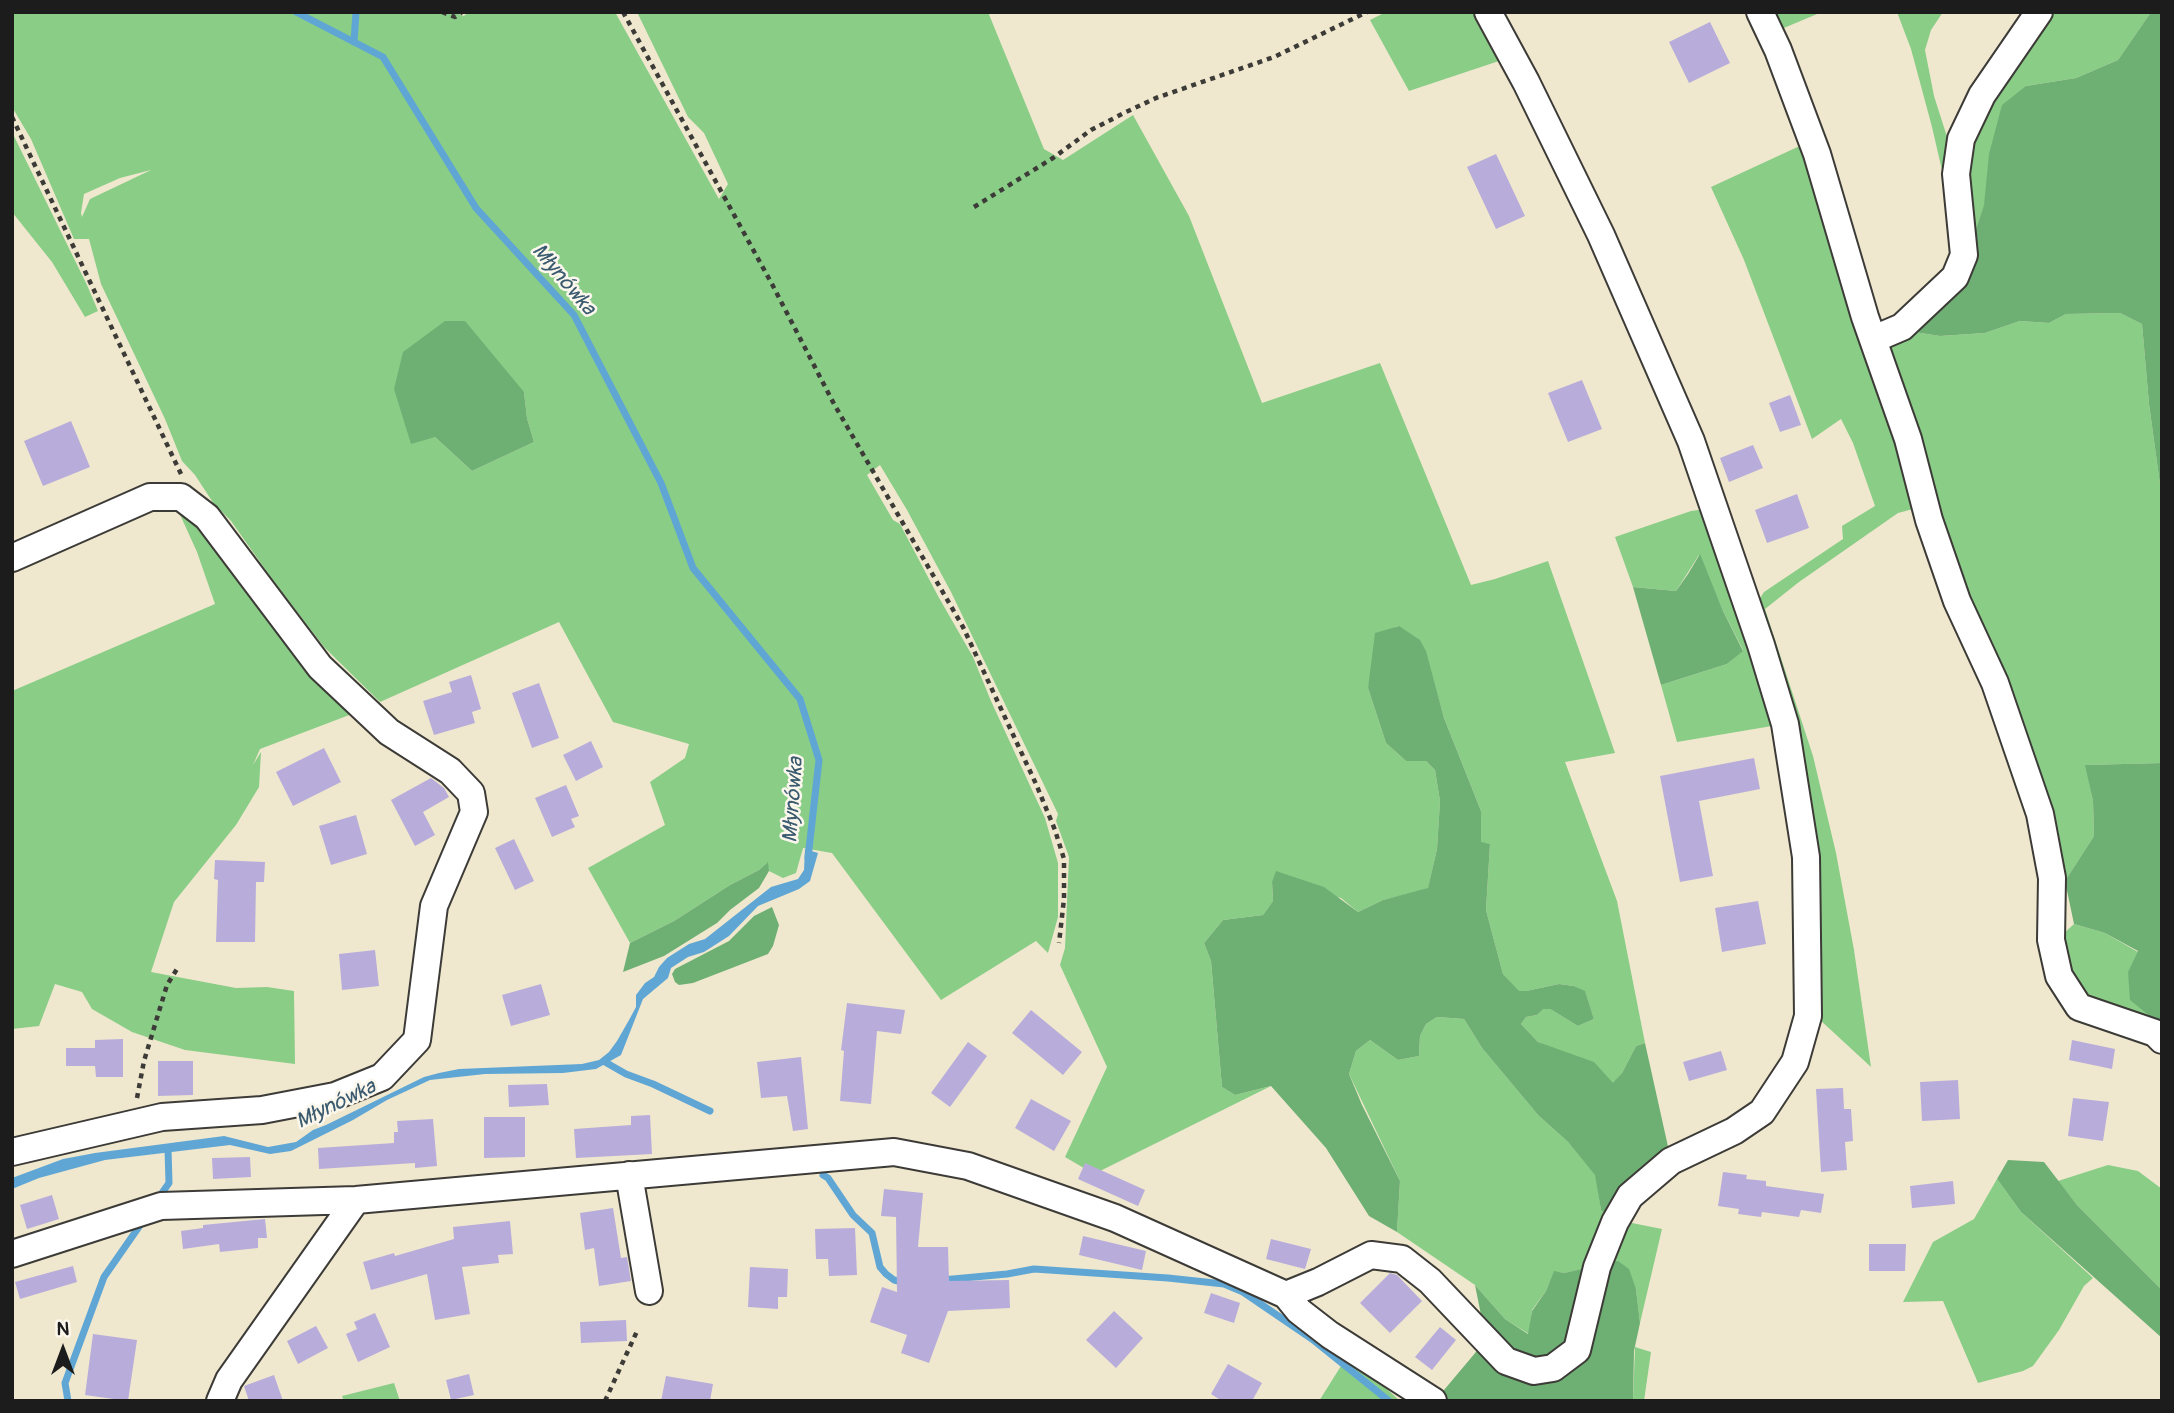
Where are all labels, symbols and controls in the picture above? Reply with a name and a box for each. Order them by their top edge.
water label: Młynówka [526,239,600,321]
water label: Młynówka [778,757,810,843]
water label: Młynówka [292,1075,380,1135]
north arrow [28,1315,98,1385]
text: N [57,1317,69,1341]

